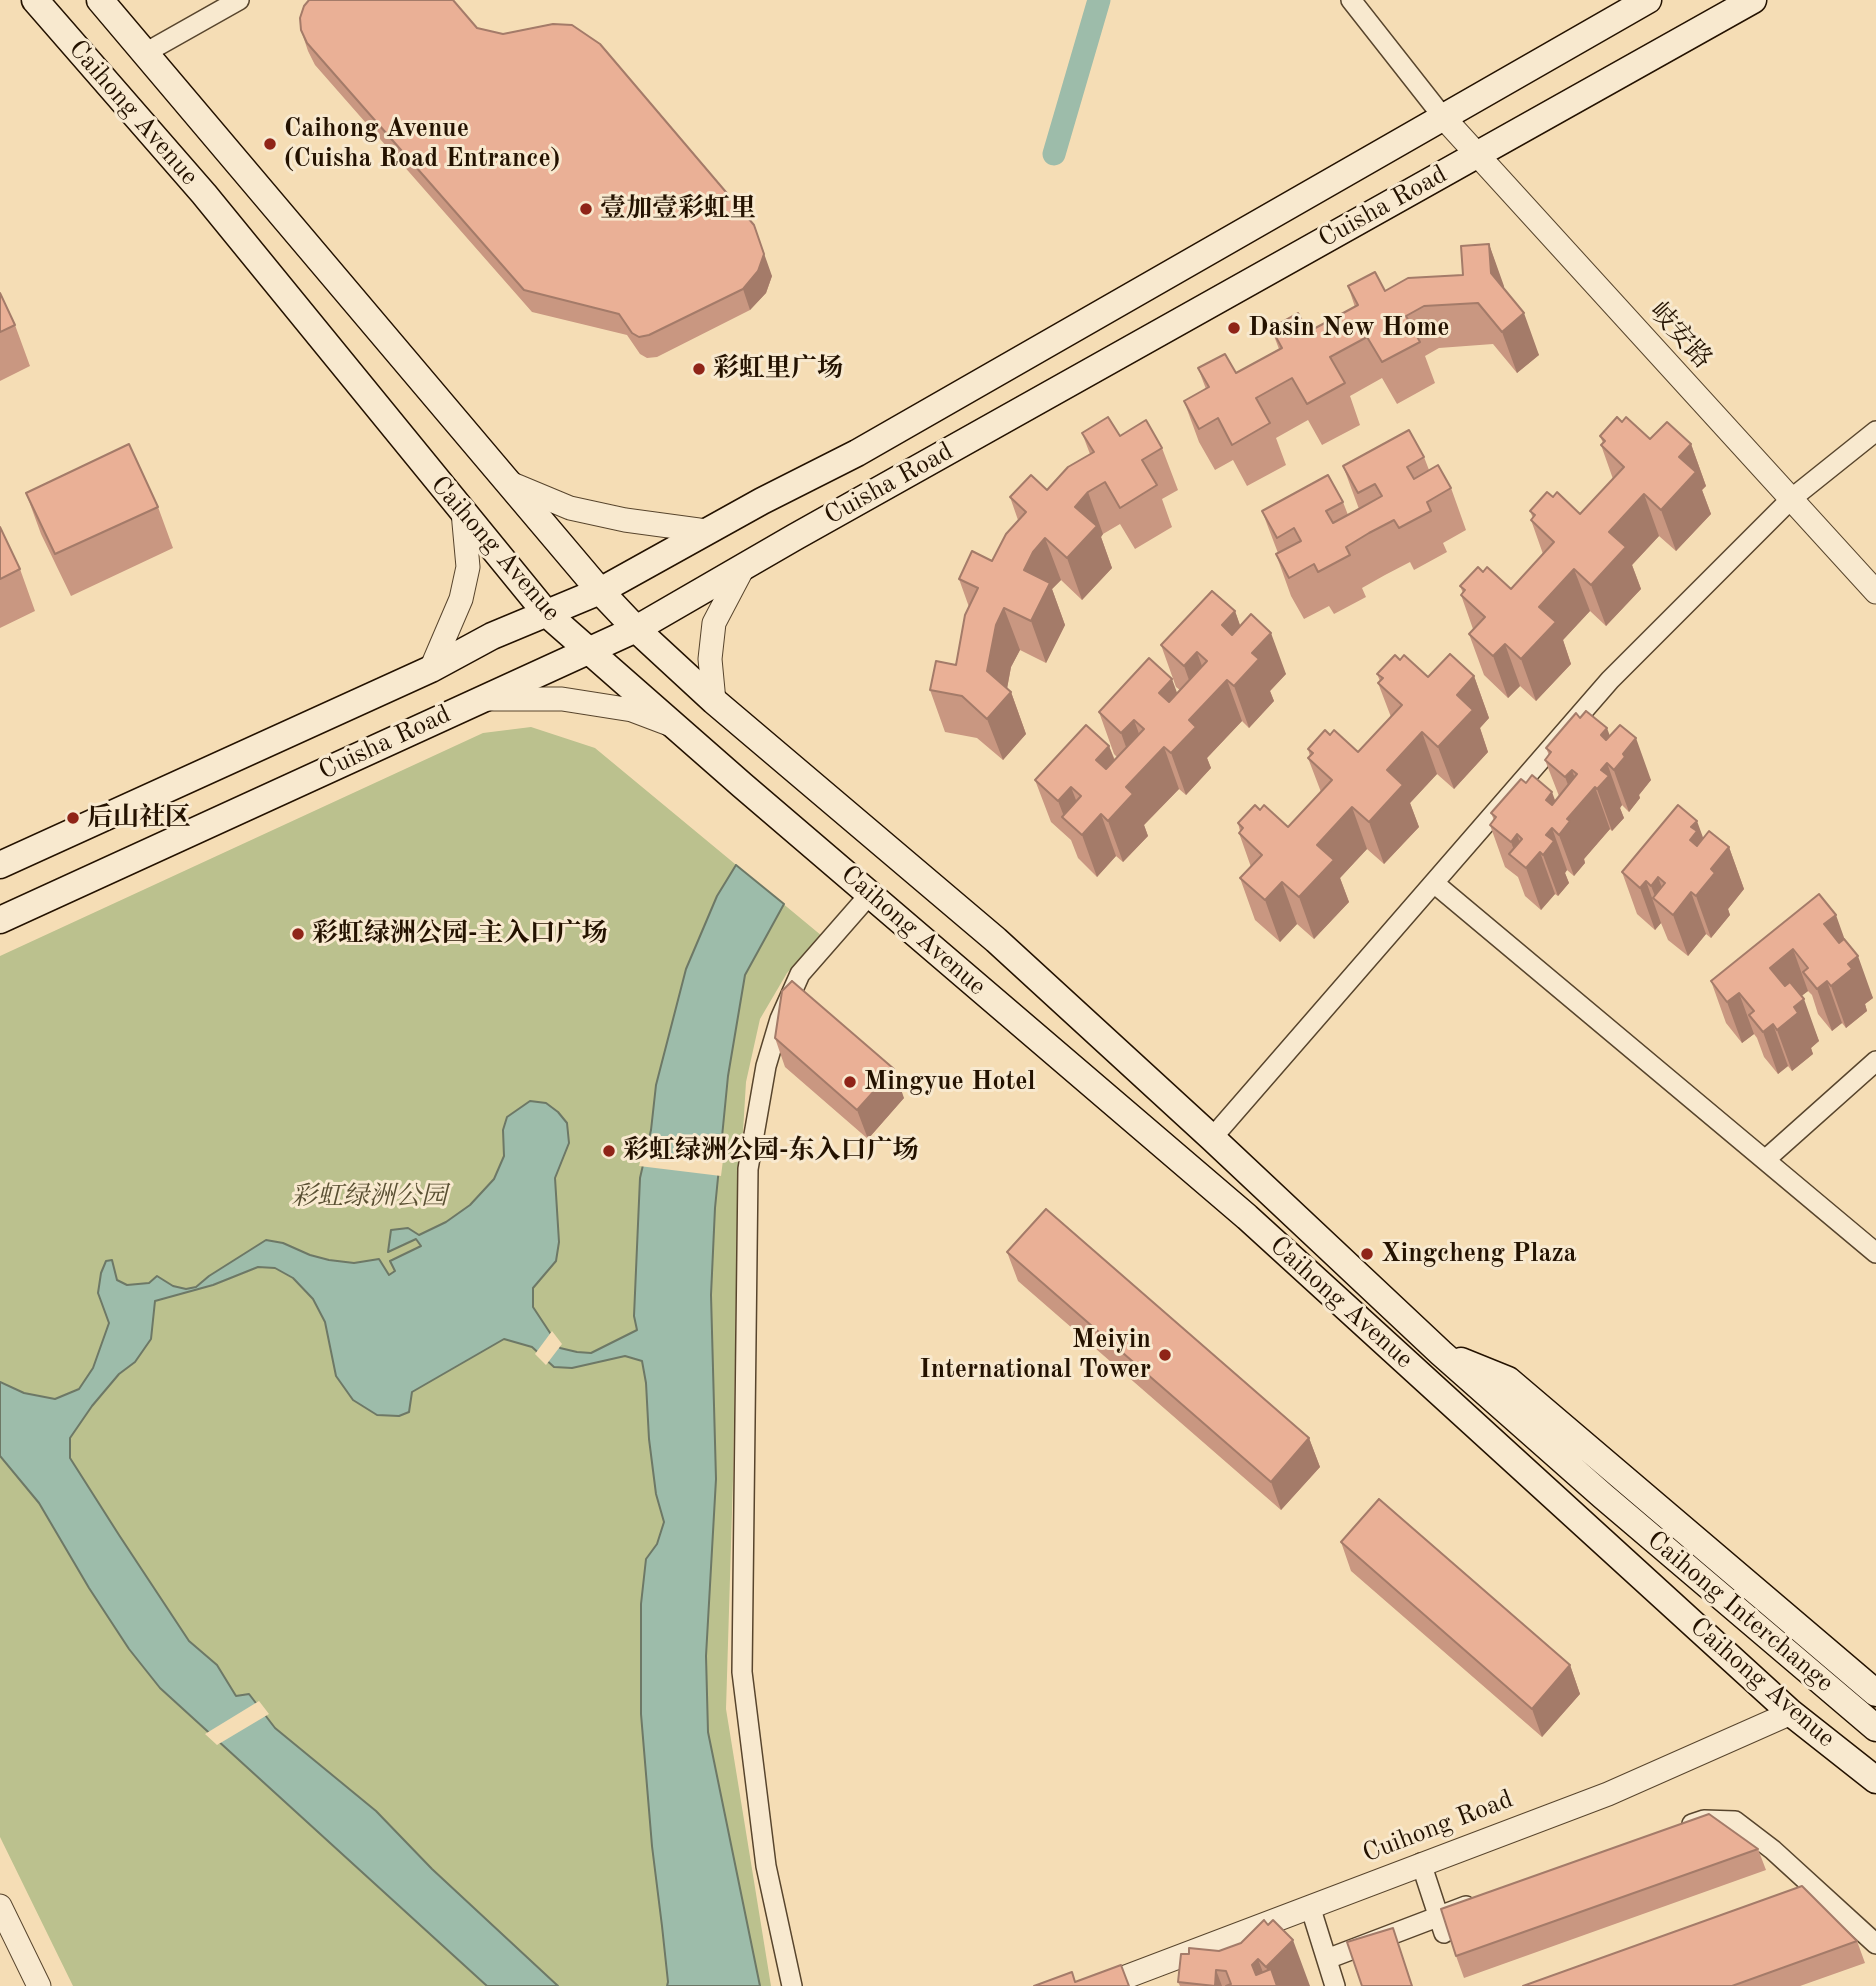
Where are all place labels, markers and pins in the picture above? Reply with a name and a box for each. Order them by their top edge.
place label: Caihong Avenue (Cuisha Road Entrance) [284,113,560,174]
marker: Caihong Avenue (Cuisha Road Entrance) [262,136,278,152]
place label: 壹加壹彩虹里 [600,193,756,225]
marker: 壹加壹彩虹里 [578,201,594,217]
place label: Dasin New Home [1248,312,1449,344]
marker: Dasin New Home [1226,320,1242,336]
place label: 彩虹里广场 [713,353,843,385]
marker: 彩虹里广场 [691,361,707,377]
place label: 后山社区 [87,802,191,834]
marker: 后山社区 [65,810,81,826]
place label: 彩虹绿洲公园-主入口广场 [312,918,608,950]
marker: 彩虹绿洲公园-主入口广场 [290,926,306,942]
place label: Mingyue Hotel [864,1066,1035,1098]
marker: Mingyue Hotel [842,1074,858,1090]
place label: 彩虹绿洲公园-东入口广场 [623,1135,919,1167]
marker: 彩虹绿洲公园-东入口广场 [601,1143,617,1159]
place label: Xingcheng Plaza [1381,1238,1577,1270]
marker: Xingcheng Plaza [1359,1246,1375,1262]
place label: Meiyin International Tower [919,1324,1151,1386]
marker: Meiyin International Tower [1157,1347,1173,1363]

